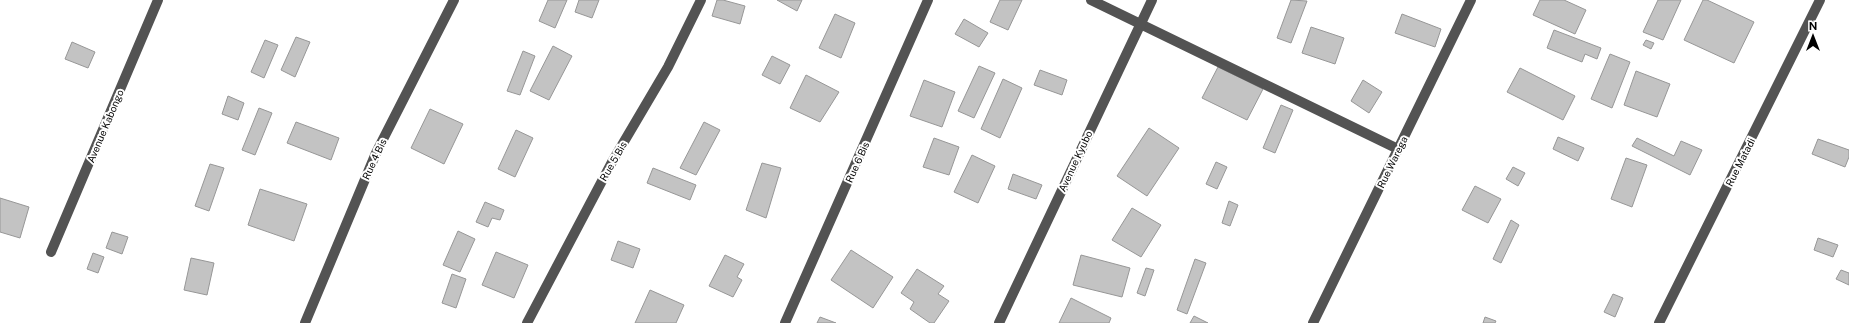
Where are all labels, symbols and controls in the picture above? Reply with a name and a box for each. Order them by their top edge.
north arrow [1793,16,1833,56]
text: N [1809,20,1817,32]
street label: Avenue Kabongo [84,87,126,164]
street label: Avenue Kyubo [1056,128,1095,193]
street label: Rue Warega [1374,134,1410,190]
street label: Rue Matadi [1723,136,1757,188]
street label: Rue 4 Bis [359,137,389,181]
street label: Rue 5 Bis [597,139,629,183]
street label: Rue 6 Bis [843,140,871,184]

